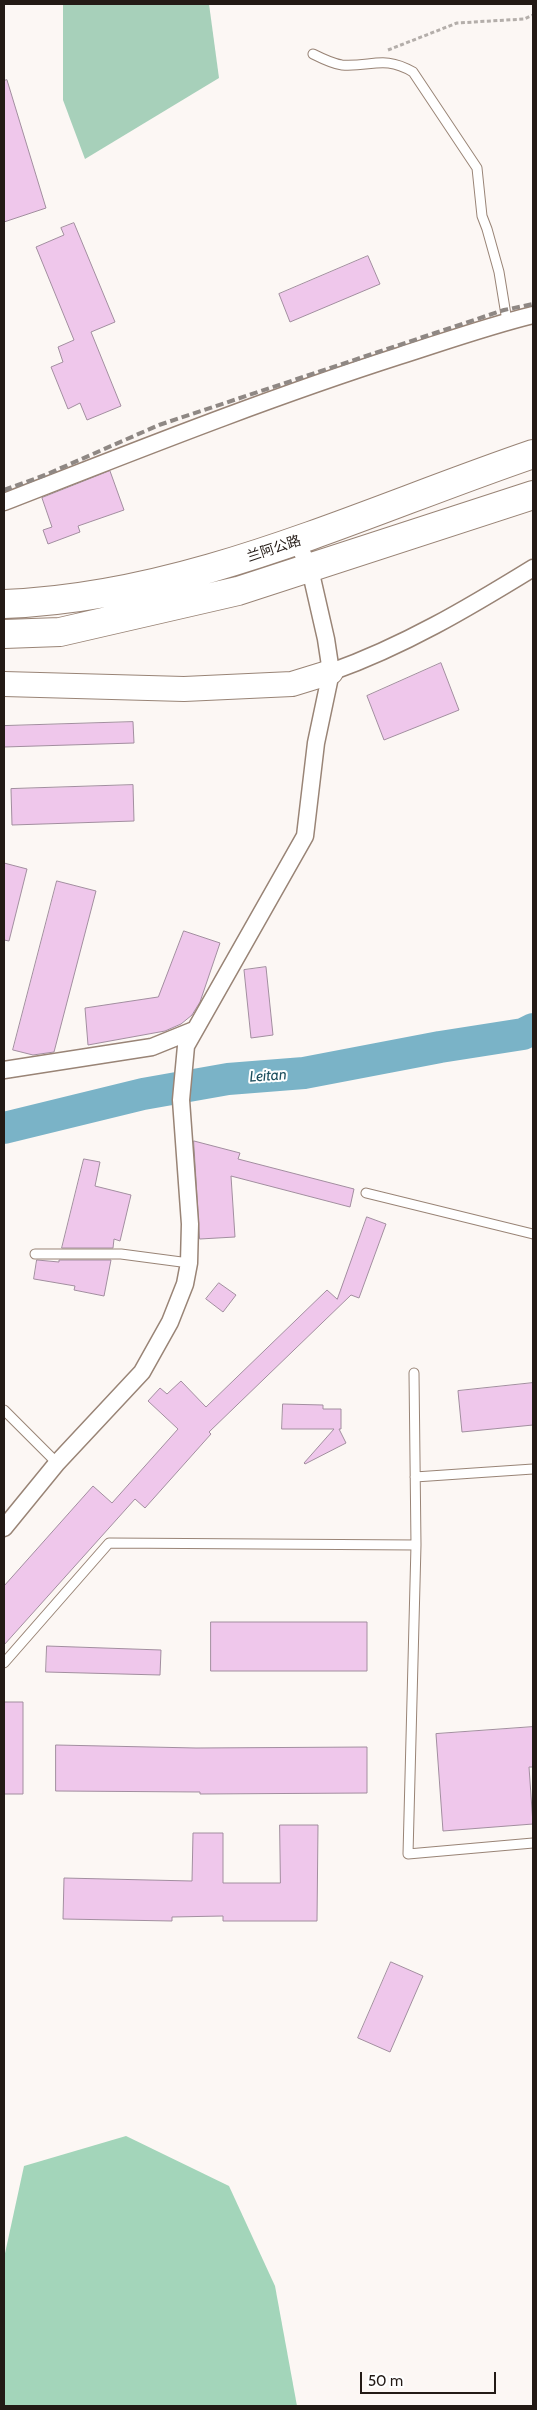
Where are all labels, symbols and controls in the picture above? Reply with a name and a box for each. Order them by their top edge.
street label: 兰阿公路 [245,532,303,566]
water label: Leitan [249,1066,287,1086]
scale bar [362,2362,498,2394]
text: 50 m [368,2372,403,2390]

